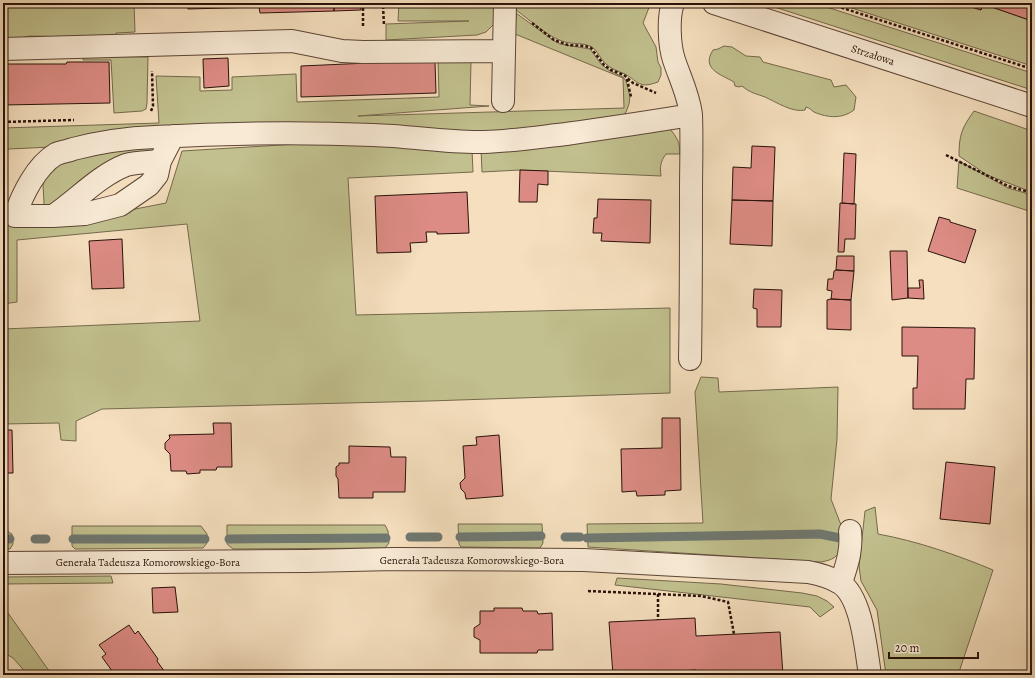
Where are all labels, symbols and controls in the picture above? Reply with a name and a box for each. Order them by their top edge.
street label: Strzałowa [849,41,897,69]
street label: Generała Tadeusza Komorowskiego-Bora [380,553,565,568]
street label: Generała Tadeusza Komorowskiego-Bora [56,555,241,570]
scale bar [889,634,978,660]
text: 20 m [895,640,919,656]

